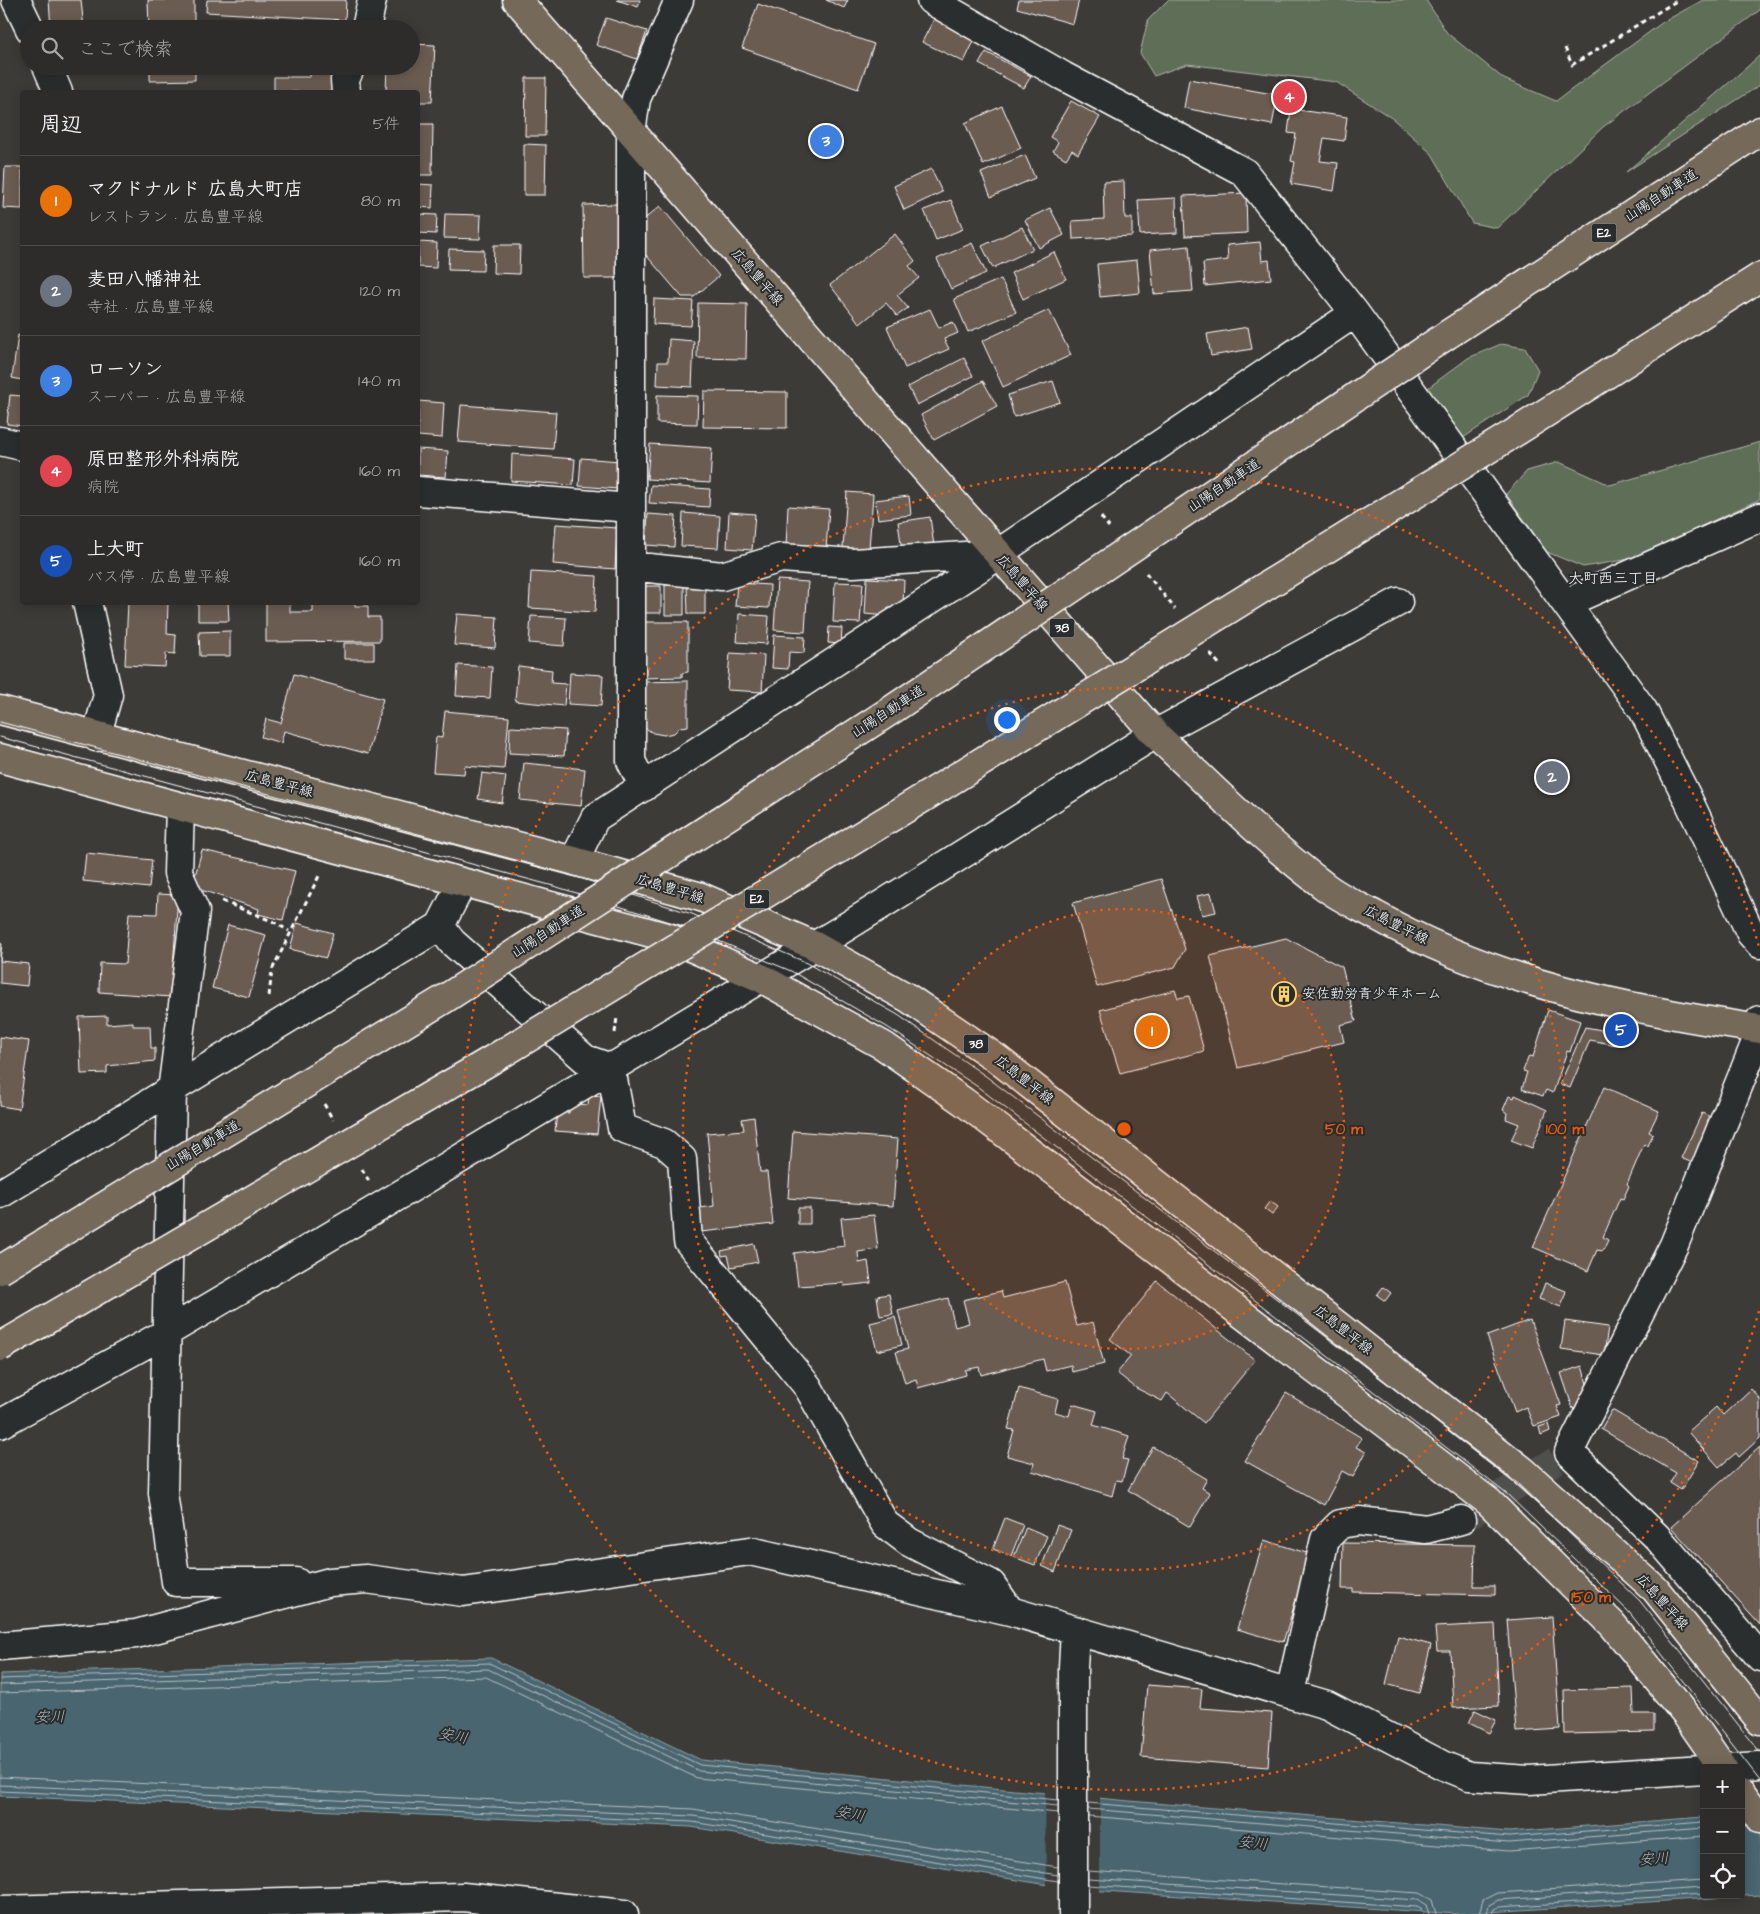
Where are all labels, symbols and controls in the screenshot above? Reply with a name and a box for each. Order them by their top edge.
search box [20,20,420,75]
icon: search [38,34,66,62]
text: ここで検索 [78,36,173,63]
pin: 4 [1273,78,1305,116]
text: 周辺 [40,110,82,139]
text: 5件 [373,113,400,135]
pin: 3 [810,122,842,160]
street label: 山陽自動車道 [1620,165,1702,227]
text: マクドナルド 広島大町店 [87,176,303,203]
text: 1 [55,190,57,212]
text: 80 m [361,190,400,212]
text: レストラン · 広島豊平線 [87,206,263,228]
road number: E2 [1592,224,1616,242]
street label: 広島豊平線 [726,244,788,310]
text: 麦田八幡神社 [87,266,201,293]
text: 2 [51,280,61,302]
text: 120 m [360,280,400,302]
text: 寺社 · 広島豊平線 [87,296,214,318]
text: ローソン [87,356,163,383]
text: 3 [52,370,60,392]
text: 140 m [358,370,400,392]
text: スーパー · 広島豊平線 [87,386,245,408]
text: 原田整形外科病院 [87,446,239,473]
street label: 山陽自動車道 [1184,454,1264,518]
text: 4 [51,460,61,482]
text: 160 m [359,460,400,482]
text: 病院 [87,476,119,498]
text: 上大町 [87,536,144,563]
text: 5 [50,550,62,572]
text: 160 m [359,550,400,572]
street label: 広島豊平線 [991,550,1053,616]
text: バス停 · 広島豊平線 [87,566,230,588]
district label: 大町西三丁目 [1568,568,1658,589]
road number: 38 [1050,618,1074,638]
street label: 山陽自動車道 [847,681,929,743]
your location [994,707,1020,733]
pin: 2 [1536,758,1568,796]
street label: 広島豊平線 [243,765,315,803]
street label: 広島豊平線 [634,869,706,909]
road number: E2 [744,890,770,909]
street label: 広島豊平線 [1360,900,1432,950]
street label: 山陽自動車道 [507,901,589,963]
building icon: 安佐勤労青少年ホーム [1271,981,1297,1007]
place label: 安佐勤労青少年ホーム [1302,984,1441,1004]
pin: 5 [1605,1011,1637,1049]
pin: 1 [1136,1012,1168,1050]
road number: 38 [964,1034,988,1054]
street label: 広島豊平線 [990,1051,1058,1109]
street label: 山陽自動車道 [162,1116,244,1176]
text: 50 m [1325,1119,1363,1140]
text: 100 m [1546,1119,1585,1140]
centre of rings [1115,1120,1133,1138]
street label: 広島豊平線 [1309,1301,1377,1359]
street label: 広島豊平線 [1631,1569,1693,1635]
text: 150 m [1571,1587,1611,1608]
water label: 安川 [35,1706,65,1728]
water label: 安川 [436,1723,470,1749]
map controls [1700,1764,1745,1899]
button: + [1700,1764,1745,1809]
water label: 安川 [833,1801,867,1827]
button: − [1700,1809,1745,1854]
water label: 安川 [1237,1831,1269,1855]
water label: 安川 [1638,1848,1670,1870]
button: locate [1700,1854,1745,1899]

